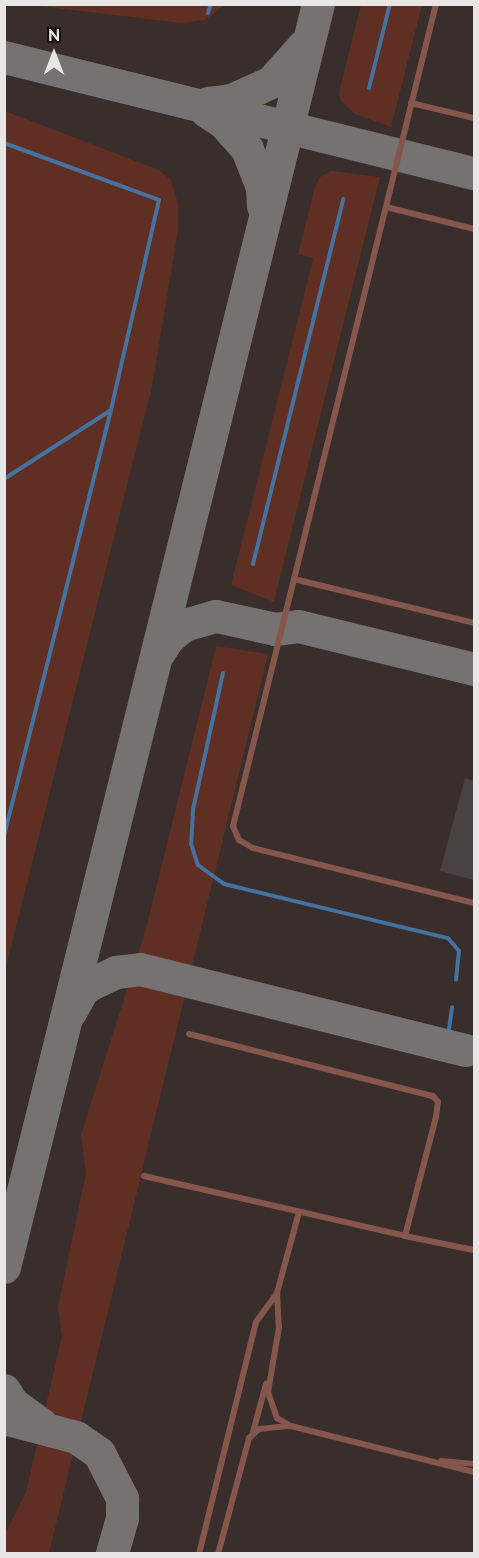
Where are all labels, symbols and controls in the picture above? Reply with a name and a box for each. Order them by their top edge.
north arrow [24,24,84,84]
text: N [48,26,60,45]

